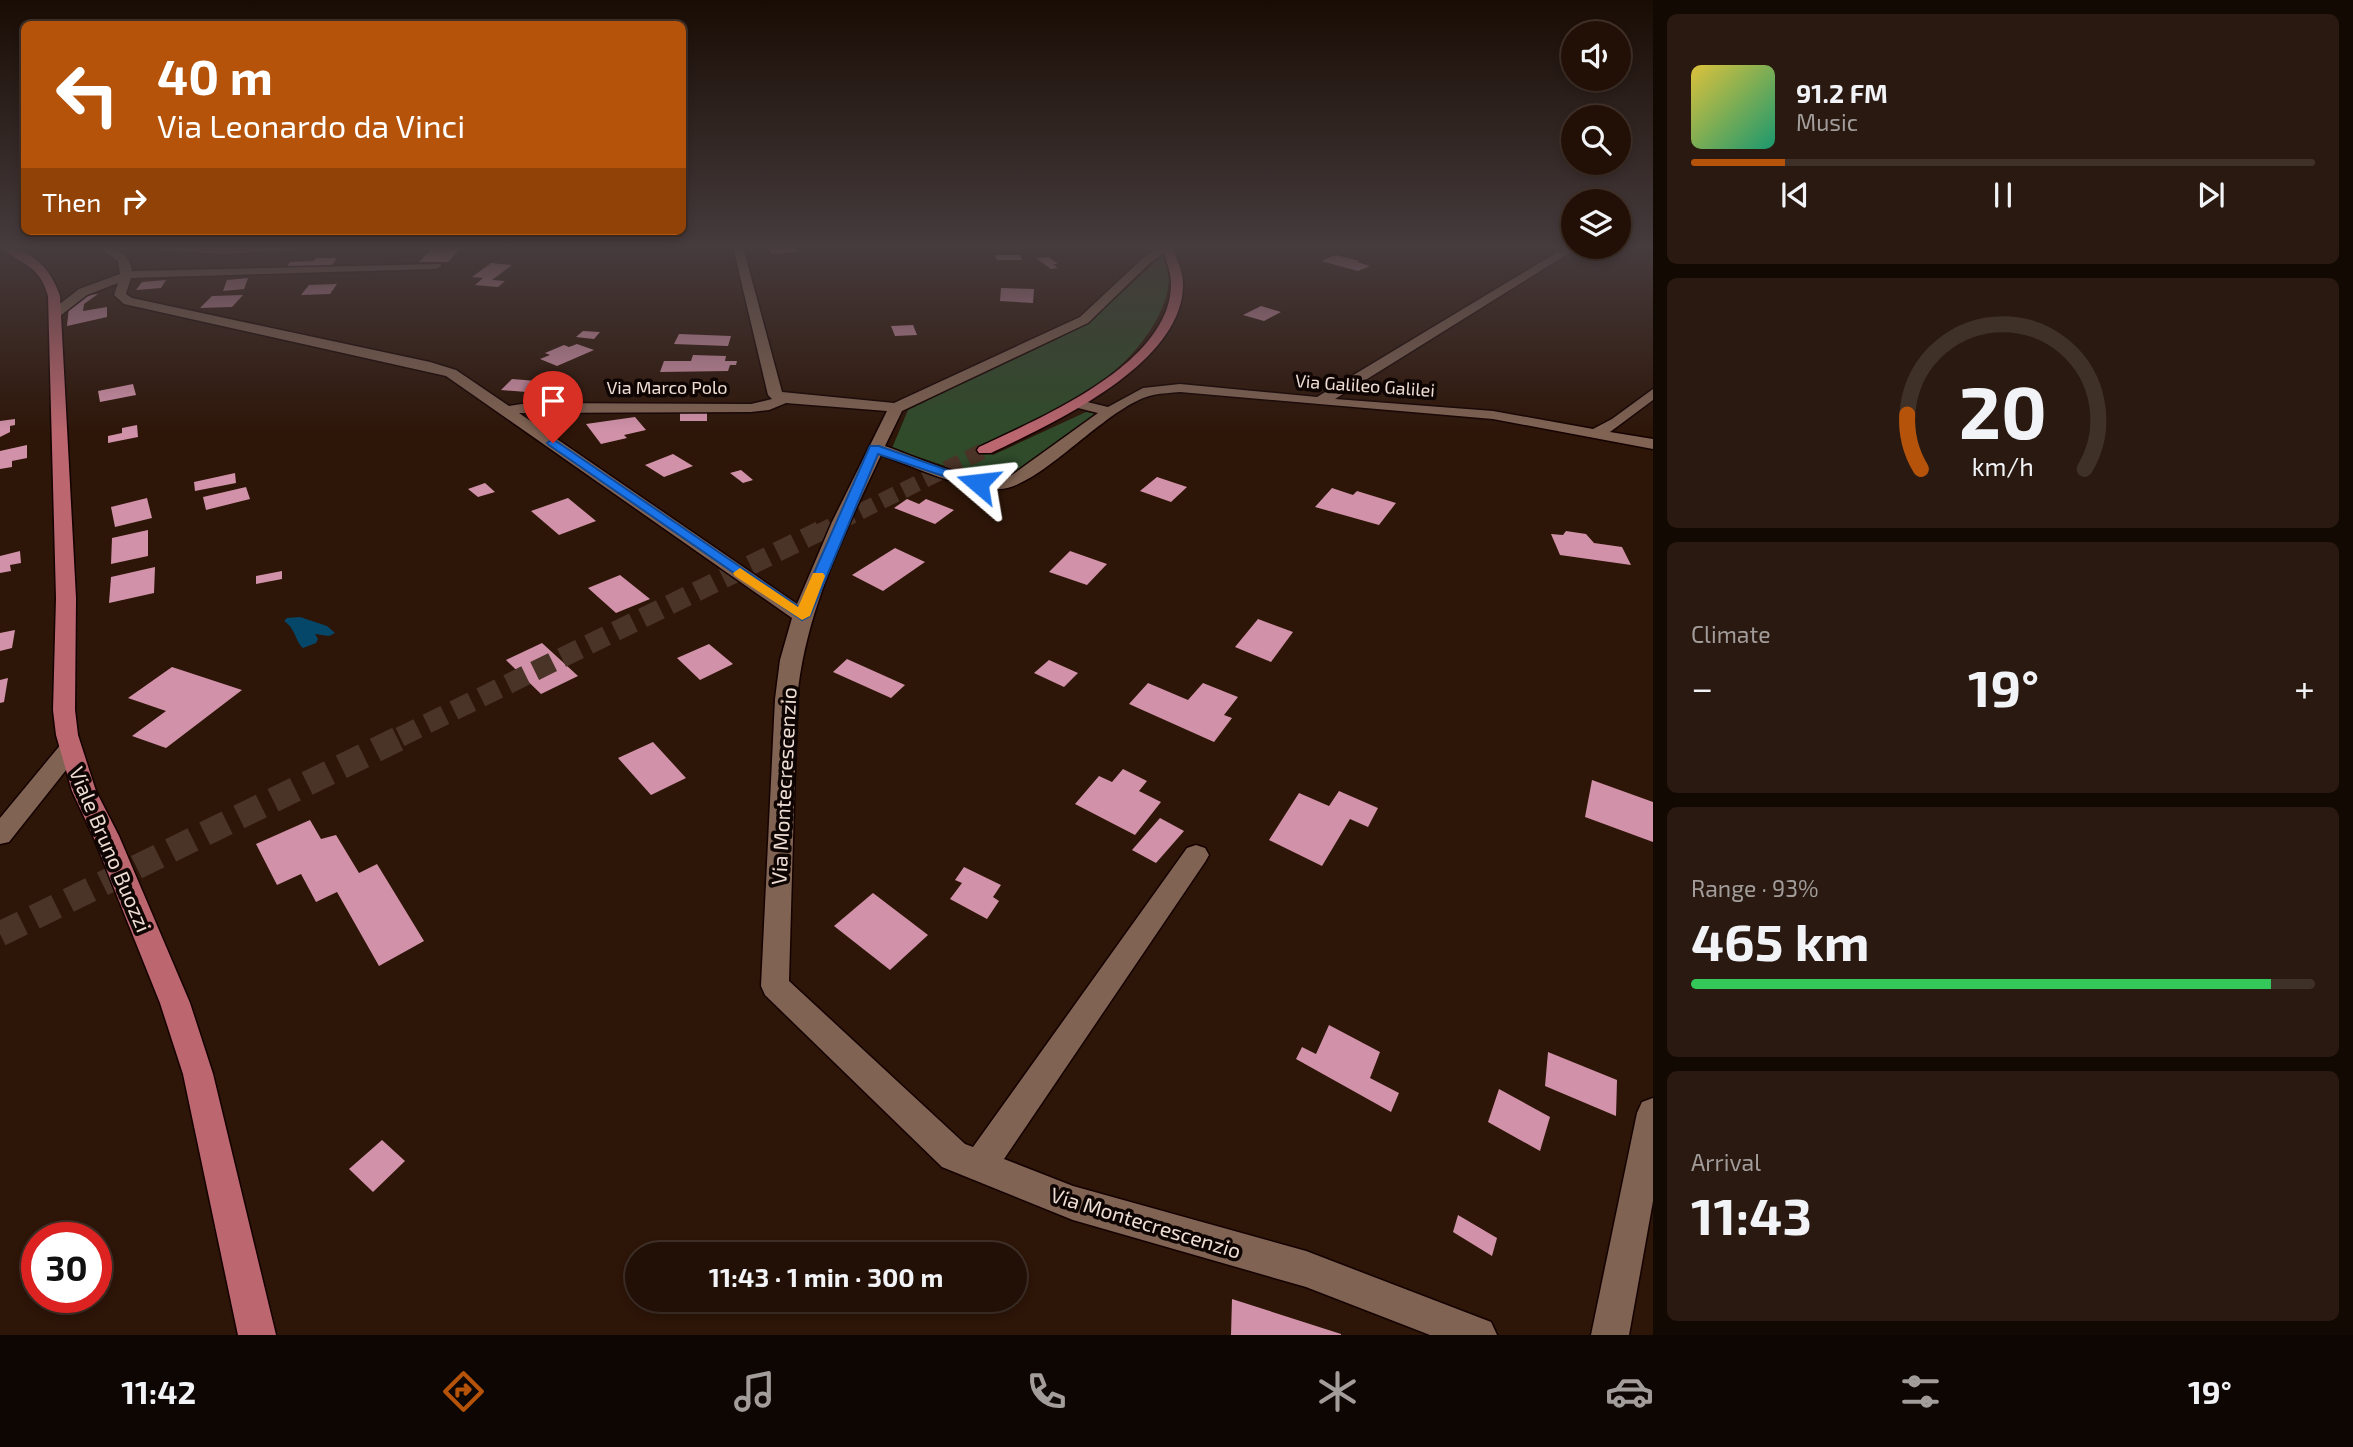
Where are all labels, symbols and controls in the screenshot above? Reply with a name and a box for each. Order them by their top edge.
map controls [1561,21,1631,259]
button: sound [1561,21,1631,91]
text: 40 m [157,46,273,105]
icon: left [42,49,133,140]
text: 91.2 FM [1796,77,1888,108]
button: search [1561,105,1631,175]
text: Via Leonardo da Vinci [157,106,465,144]
text: Music [1796,108,1858,136]
icon: previous [1776,176,1814,214]
icon: pause [1984,176,2022,214]
icon: next [2192,176,2230,214]
icon: right [115,182,153,220]
text: Then [42,186,101,217]
button: layers [1561,189,1631,259]
text: 20 [1959,367,2047,455]
street label: Via Galileo Galilei [1294,369,1436,401]
pin [523,371,583,443]
street label: Via Marco Polo [606,376,728,398]
icon: arrive [534,382,572,420]
position arrow [941,446,1015,520]
text: km/h [1972,451,2034,481]
text: Climate [1691,620,1771,648]
text: 19° [1968,655,2039,717]
text: − [1691,664,1713,710]
text: + [2294,664,2315,710]
street label: Via Montecrescenzio [765,687,801,885]
street label: Viale Bruno Buozzi [65,762,157,936]
text: Range · 93% [1691,874,1819,902]
text: 465 km [1691,909,1870,971]
text: Arrival [1691,1148,1761,1176]
street label: Via Montecrescenzio [1048,1181,1244,1263]
text: 11:43 [1691,1183,1812,1245]
speed limit sign: 30 [21,1222,112,1313]
text: 11:43 · 1 min · 300 m [709,1261,943,1292]
icon: directions [439,1367,488,1416]
icon: music [730,1367,779,1416]
icon: phone [1022,1367,1071,1416]
icon: climate [1313,1367,1362,1416]
icon: car [1605,1367,1654,1416]
icon: filters [1896,1367,1945,1416]
text: 11:42 [121,1372,196,1410]
text: 19° [2188,1372,2232,1410]

